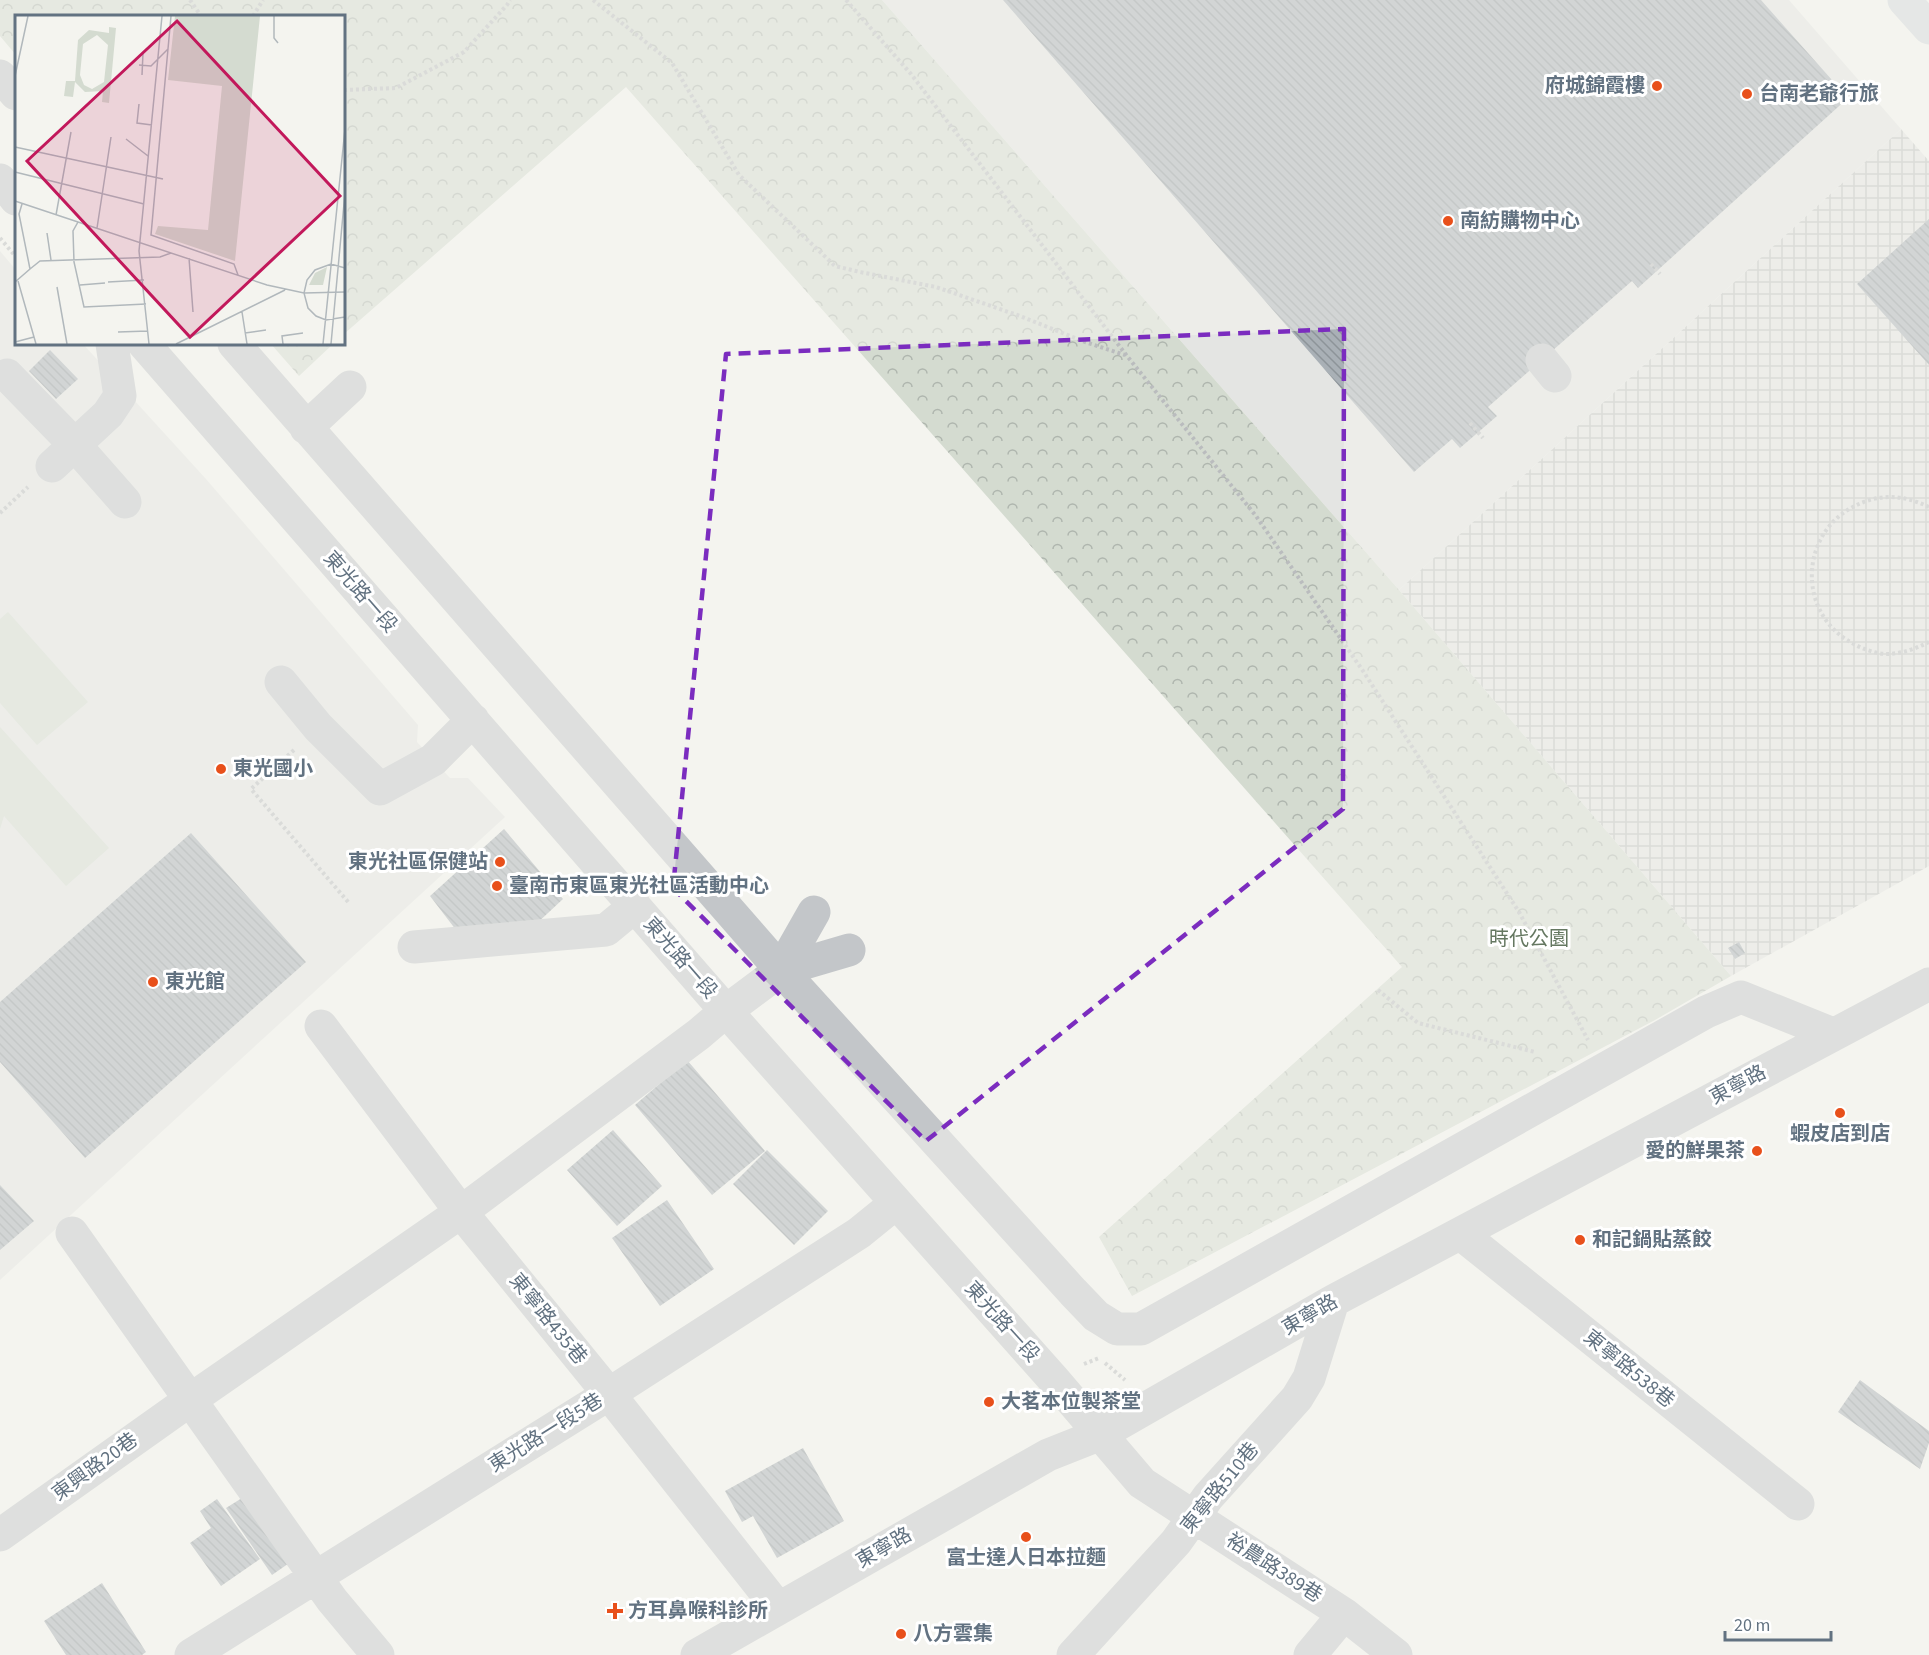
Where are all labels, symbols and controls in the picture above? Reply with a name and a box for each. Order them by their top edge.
inset map [15,15,345,345]
place label: 府城錦霞樓 [1545,72,1645,100]
marker: 府城錦霞樓 [1650,79,1664,93]
place label: 台南老爺行旅 [1759,80,1879,108]
marker: 台南老爺行旅 [1740,87,1754,101]
place label: 南紡購物中心 [1460,207,1580,235]
marker: 南紡購物中心 [1441,214,1455,228]
street label: 東光路一段 [317,545,403,639]
place label: 東光國小 [233,755,313,783]
marker: 東光國小 [214,762,228,776]
place label: 東光社區保健站 [348,848,488,876]
marker: 東光社區保健站 [493,855,507,869]
place label: 臺南市東區東光社區活動中心 [509,872,769,900]
marker: 臺南市東區東光社區活動中心 [490,879,504,893]
street label: 東光路一段 [637,911,723,1005]
park label: 時代公園 [1489,925,1569,953]
place label: 東光館 [165,968,225,996]
marker: 東光館 [146,975,160,989]
street label: 東寧路 [1705,1059,1771,1111]
marker: 蝦皮店到店 [1833,1106,1847,1120]
place label: 蝦皮店到店 [1790,1120,1890,1148]
place label: 愛的鮮果茶 [1645,1137,1745,1165]
marker: 愛的鮮果茶 [1750,1144,1764,1158]
place label: 和記鍋貼蒸餃 [1592,1226,1712,1254]
marker: 和記鍋貼蒸餃 [1573,1233,1587,1247]
street label: 東寧路435巷 [503,1268,593,1370]
street label: 東光路一段 [958,1275,1046,1369]
street label: 東寧路 [1277,1288,1343,1342]
street label: 東寧路538巷 [1578,1324,1680,1414]
street label: 東光路一段5巷 [483,1387,609,1479]
place label: 大茗本位製茶堂 [1001,1388,1141,1416]
marker: 大茗本位製茶堂 [982,1395,996,1409]
street label: 東興路20巷 [46,1426,144,1508]
street label: 東寧路510巷 [1175,1437,1265,1539]
street label: 東寧路 [851,1521,917,1575]
street label: 裕農路389巷 [1220,1526,1328,1610]
marker: 富士達人日本拉麵 [1019,1530,1033,1544]
place label: 富士達人日本拉麵 [946,1544,1106,1572]
place label: 方耳鼻喉科診所 [628,1597,768,1625]
marker: 方耳鼻喉科診所 [606,1602,624,1620]
scale bar [1725,1604,1832,1642]
text: 20 m [1734,1613,1770,1638]
place label: 八方雲集 [913,1620,993,1648]
marker: 八方雲集 [894,1627,908,1641]

